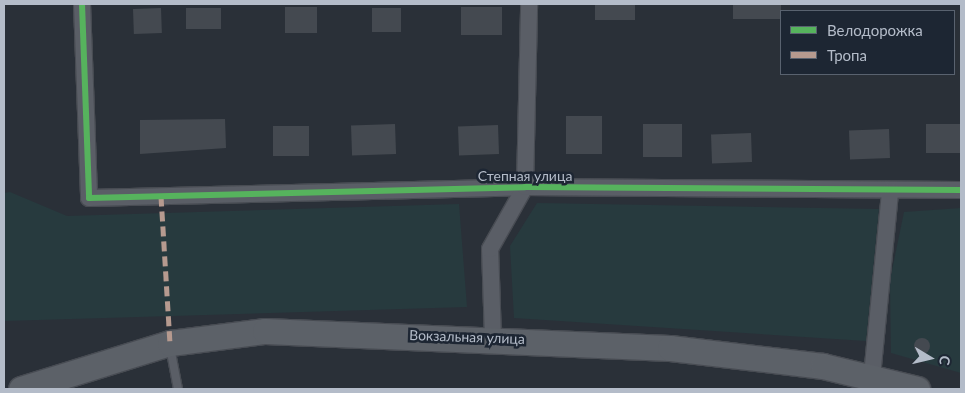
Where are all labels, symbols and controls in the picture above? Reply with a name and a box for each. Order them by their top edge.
legend [780,10,955,75]
text: Велодорожка [827,21,923,39]
text: Тропа [827,46,867,64]
street label: Степная улица [478,168,572,184]
street label: Вокзальная улица [409,327,525,347]
north arrow [905,333,955,383]
text: С [936,355,954,366]

